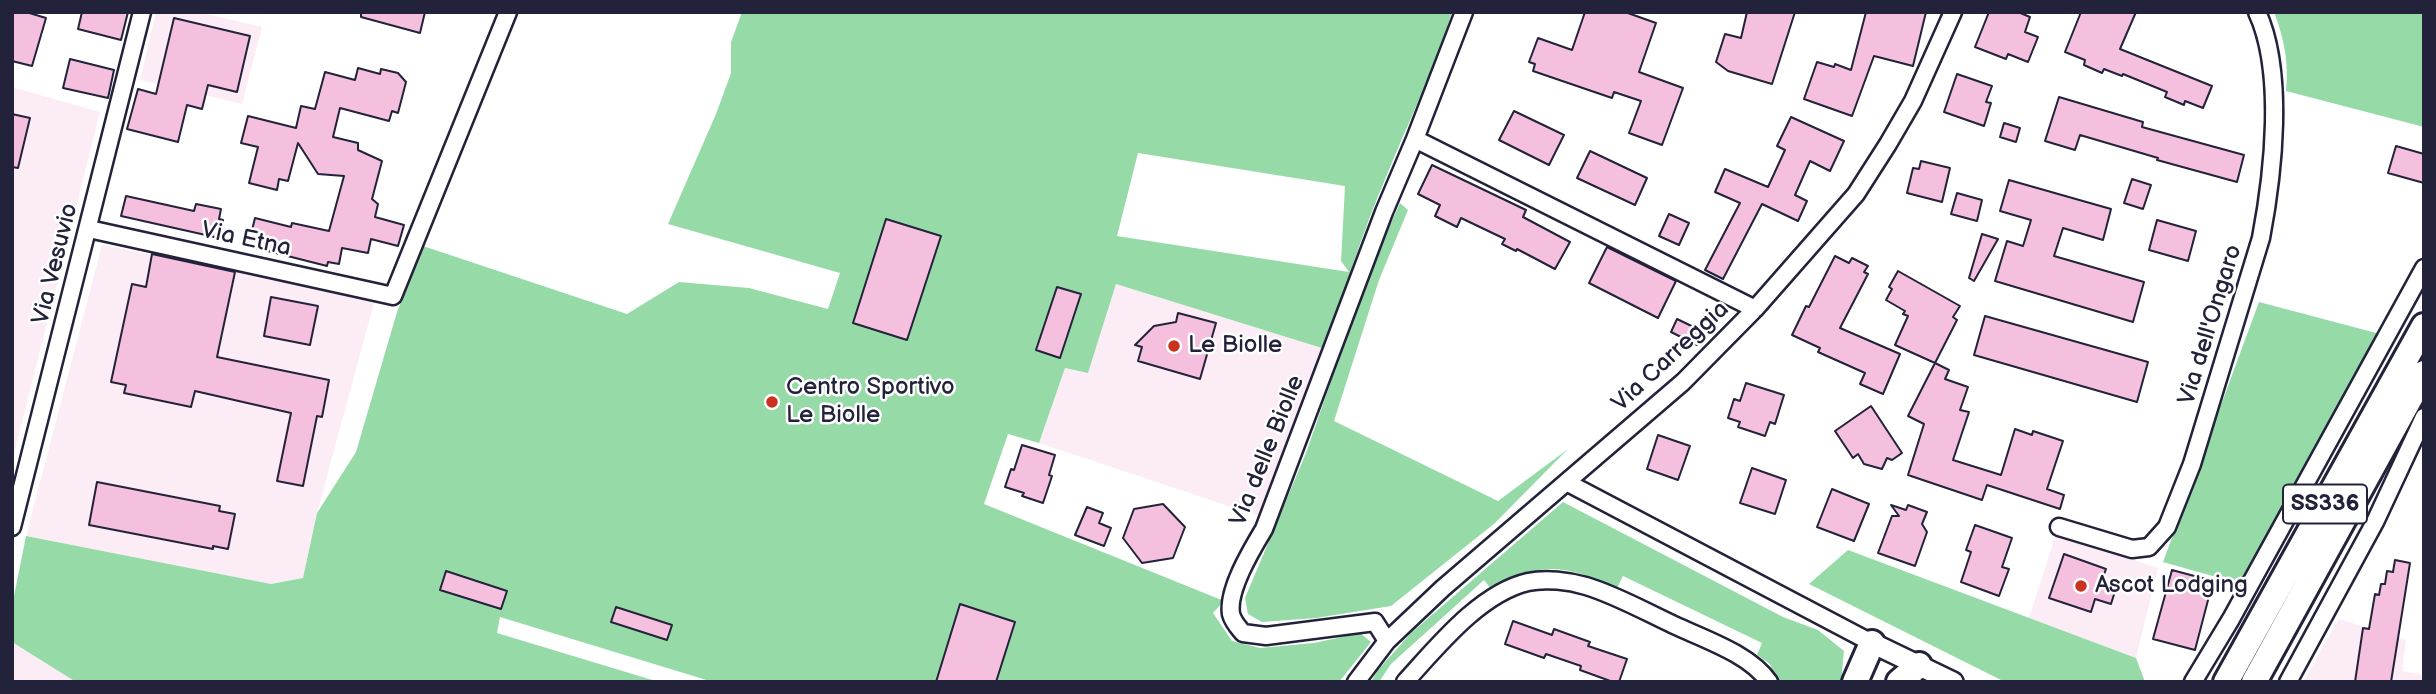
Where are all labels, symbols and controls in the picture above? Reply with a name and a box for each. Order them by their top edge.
street label: Via Vesuvio [27,200,85,328]
street label: Via Etna [199,216,293,264]
street label: Via dell'Ongaro [2173,242,2249,408]
street label: Via Carreggia [1607,296,1735,418]
place label: Le Biolle [1188,332,1282,360]
marker: Le Biolle [1166,338,1182,354]
street label: Via delle Biolle [1225,371,1311,531]
place label: Centro Sportivo Le Biolle [786,374,955,430]
marker: Centro Sportivo Le Biolle [764,394,780,410]
road number: SS336 [2283,484,2367,524]
place label: Ascot Lodging [2095,572,2248,600]
marker: Ascot Lodging [2073,578,2089,594]

